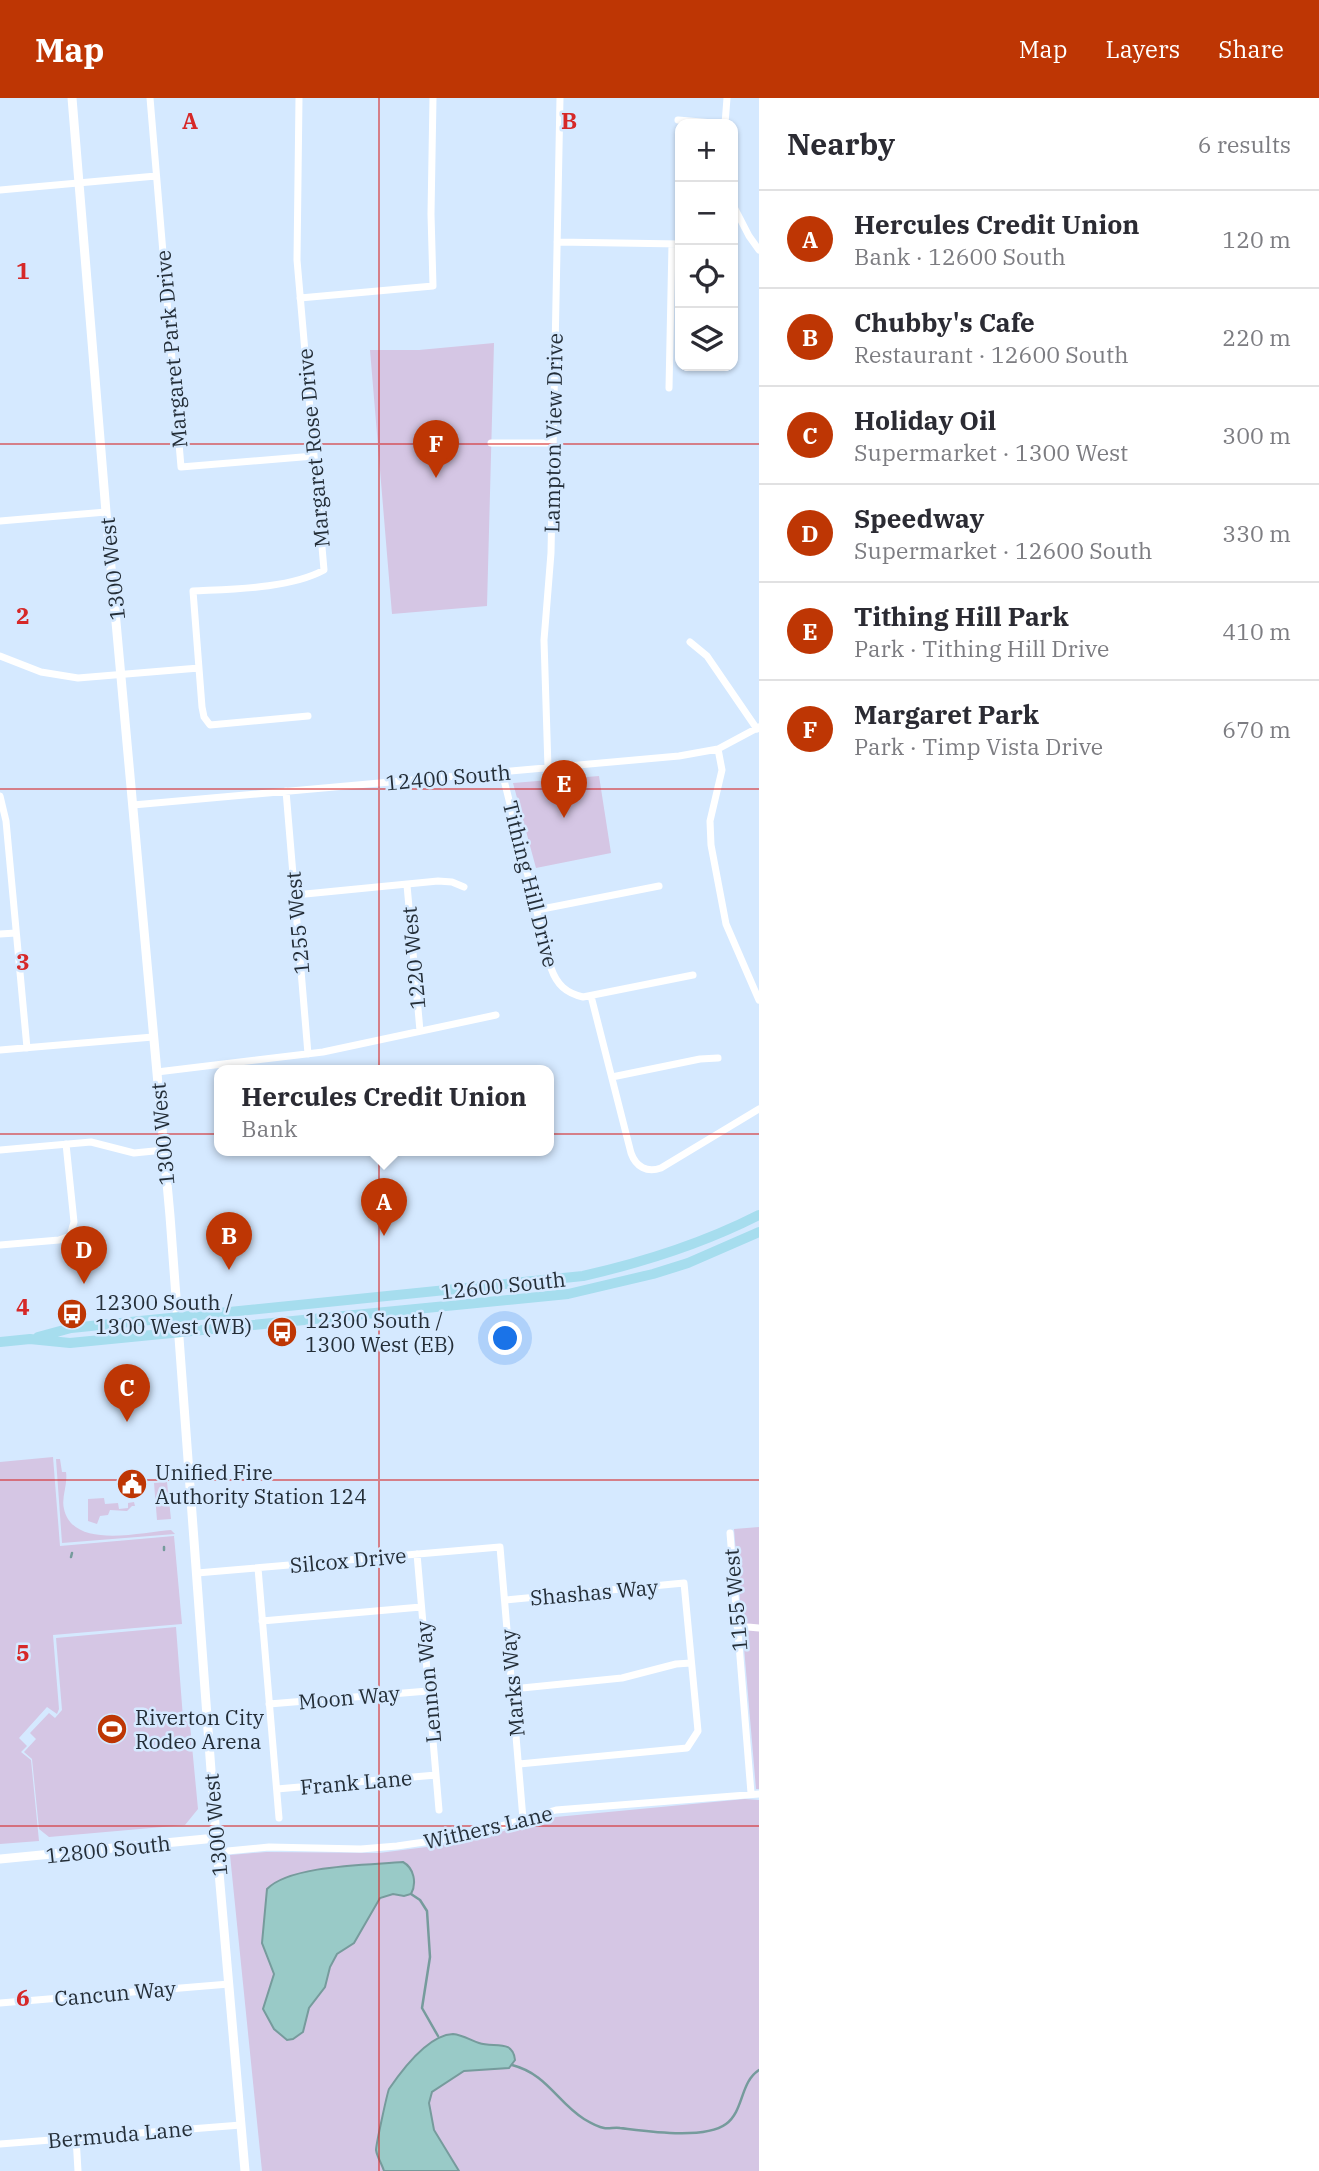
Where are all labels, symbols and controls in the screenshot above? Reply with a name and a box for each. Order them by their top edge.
text: Map [35,28,104,71]
text: Map [1019,33,1067,65]
text: Layers [1105,33,1180,65]
text: Share [1218,33,1284,65]
text: A [182,105,198,135]
text: B [561,105,577,135]
map controls [675,119,738,371]
button: + [675,119,738,182]
text: Nearby [787,124,895,163]
text: 6 results [1198,129,1291,159]
button: − [675,182,738,245]
text: Hercules Credit Union [854,207,1140,241]
text: A [802,224,818,254]
text: 120 m [1222,224,1291,254]
text: Bank · 12600 South [854,241,1066,271]
button: locate [675,245,738,308]
street label: Margaret Park Drive [148,249,194,449]
text: 1 [16,255,30,285]
text: Chubby's Cafe [854,305,1035,339]
button: layers [675,308,738,371]
text: B [802,322,818,352]
text: 220 m [1222,322,1291,352]
street label: Lampton View Drive [537,333,569,533]
text: Restaurant · 12600 South [854,339,1129,369]
street label: Margaret Rose Drive [290,347,336,549]
text: Holiday Oil [854,403,996,437]
pin: F [413,420,459,478]
text: C [802,420,818,450]
text: 300 m [1222,420,1291,450]
text: Supermarket · 1300 West [854,437,1128,467]
text: Speedway [854,501,984,535]
street label: 1300 West [93,516,131,622]
text: D [801,518,819,548]
text: 330 m [1222,518,1291,548]
text: Supermarket · 12600 South [854,535,1152,565]
text: Tithing Hill Park [854,599,1069,633]
text: 2 [16,600,30,630]
text: E [802,616,818,646]
text: 410 m [1222,616,1291,646]
text: Park · Tithing Hill Drive [854,633,1109,663]
text: Margaret Park [854,697,1039,731]
text: F [803,714,817,744]
text: 670 m [1222,714,1291,744]
text: Park · Timp Vista Drive [854,731,1103,761]
street label: 12400 South [384,758,512,796]
pin: E [541,760,587,818]
street label: Tithing Hill Drive [497,798,565,970]
street label: 1255 West [279,870,315,976]
street label: 1220 West [395,905,431,1011]
text: 3 [16,946,30,976]
popup [214,1065,554,1156]
text: Hercules Credit Union [241,1079,527,1113]
street label: 1300 West [144,1081,180,1187]
text: Bank [241,1113,297,1143]
pin: A [361,1178,407,1236]
pin: B [206,1212,252,1270]
pin: D [61,1226,107,1284]
street label: 12600 South [439,1265,567,1305]
place label: 12300 South / 1300 West (WB) [95,1288,252,1340]
text: 4 [16,1291,30,1321]
bus stop icon: 12300 South / 1300 West (WB) [55,1297,89,1331]
place label: 12300 South / 1300 West (EB) [305,1306,455,1358]
bus stop icon: 12300 South / 1300 West (EB) [265,1315,299,1349]
your location [488,1321,522,1355]
pin: C [104,1364,150,1422]
place label: Unified Fire Authority Station 124 [155,1458,367,1510]
public building icon: Unified Fire Authority Station 124 [115,1467,149,1501]
street label: Silcox Drive [288,1541,408,1579]
street label: 1155 West [717,1547,753,1653]
street label: Shashas Way [529,1572,660,1612]
street label: Lennon Way [409,1619,447,1744]
street label: Marks Way [493,1627,531,1738]
text: 5 [16,1637,30,1667]
street label: Moon Way [297,1679,402,1715]
place label: Riverton City Rodeo Arena [135,1703,265,1755]
sports icon: Riverton City Rodeo Arena [95,1712,129,1746]
street label: Frank Lane [299,1763,413,1801]
street label: 1300 West [197,1772,233,1878]
street label: Withers Lane [421,1799,555,1855]
street label: 12800 South [44,1829,172,1869]
street label: Cancun Way [53,1974,178,2012]
text: 6 [16,1982,30,2012]
street label: Bermuda Lane [46,2114,194,2154]

